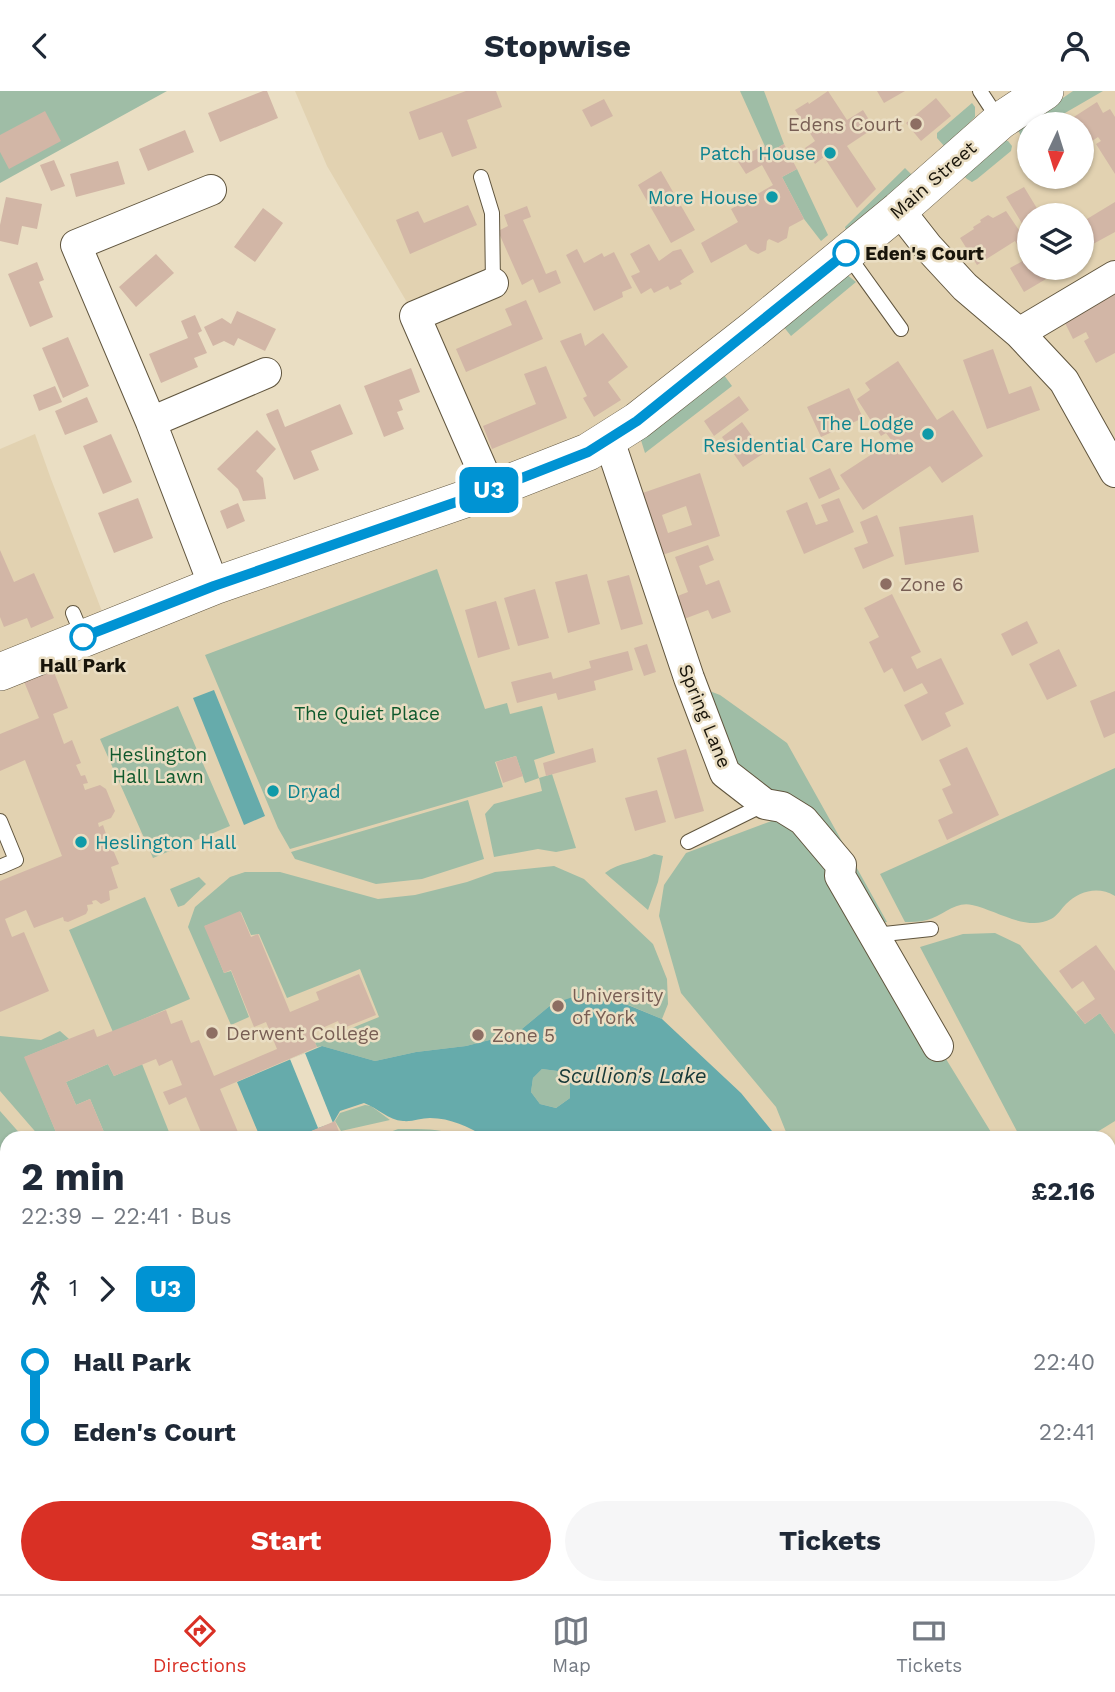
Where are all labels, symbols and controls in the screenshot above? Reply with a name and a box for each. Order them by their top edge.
icon: back [21,27,59,65]
text: Stopwise [484,27,631,65]
icon: person [1056,27,1094,65]
north arrow [1017,112,1094,189]
map controls [1017,112,1094,280]
place label: Edens Court [788,113,902,136]
marker: Edens Court [908,116,924,132]
street label: Main Street [885,136,981,224]
place label: Patch House [699,142,816,165]
marker: Patch House [822,145,838,161]
place label: More House [648,186,758,209]
marker: More House [764,189,780,205]
button: layers [1017,203,1094,280]
marker: Eden's Court [833,240,859,266]
place label: Eden's Court [865,242,985,265]
place label: The Lodge Residential Care Home [703,412,914,457]
marker: The Lodge Residential Care Home [920,426,936,442]
line badge: U3 [458,467,520,513]
text: U3 [473,476,505,504]
place label: Zone 6 [900,573,964,596]
marker: Zone 6 [878,576,894,592]
marker: Hall Park [70,624,96,650]
place label: Hall Park [40,654,126,677]
street label: Spring Lane [674,661,736,771]
park label: The Quiet Place [294,702,440,725]
park label: Heslington Hall Lawn [109,743,207,788]
place label: Dryad [287,780,341,803]
marker: Dryad [265,783,281,799]
place label: Heslington Hall [95,831,237,854]
marker: Heslington Hall [73,834,89,850]
place label: University of York [572,984,663,1029]
marker: University of York [550,998,566,1014]
place label: Derwent College [226,1022,379,1045]
place label: Zone 5 [492,1024,555,1047]
marker: Derwent College [204,1025,220,1041]
marker: Zone 5 [470,1027,486,1043]
water label: Scullion's Lake [557,1063,707,1088]
text: 2 min [21,1155,125,1199]
text: £2.16 [1031,1176,1095,1206]
text: 22:39 – 22:41 · Bus [21,1203,232,1230]
icon: walk [21,1270,59,1308]
icon: forward [88,1270,126,1308]
text: 1 [69,1275,78,1302]
text: U3 [150,1275,181,1303]
text: Hall Park [73,1347,191,1377]
text: 22:40 [1033,1349,1095,1376]
text: Eden's Court [73,1417,236,1447]
text: 22:41 [1039,1419,1095,1446]
button: Start [21,1501,551,1581]
button: Tickets [565,1501,1095,1581]
tab: Directions [153,1612,247,1677]
tab: Map [552,1612,591,1677]
tab: Tickets [896,1612,962,1677]

